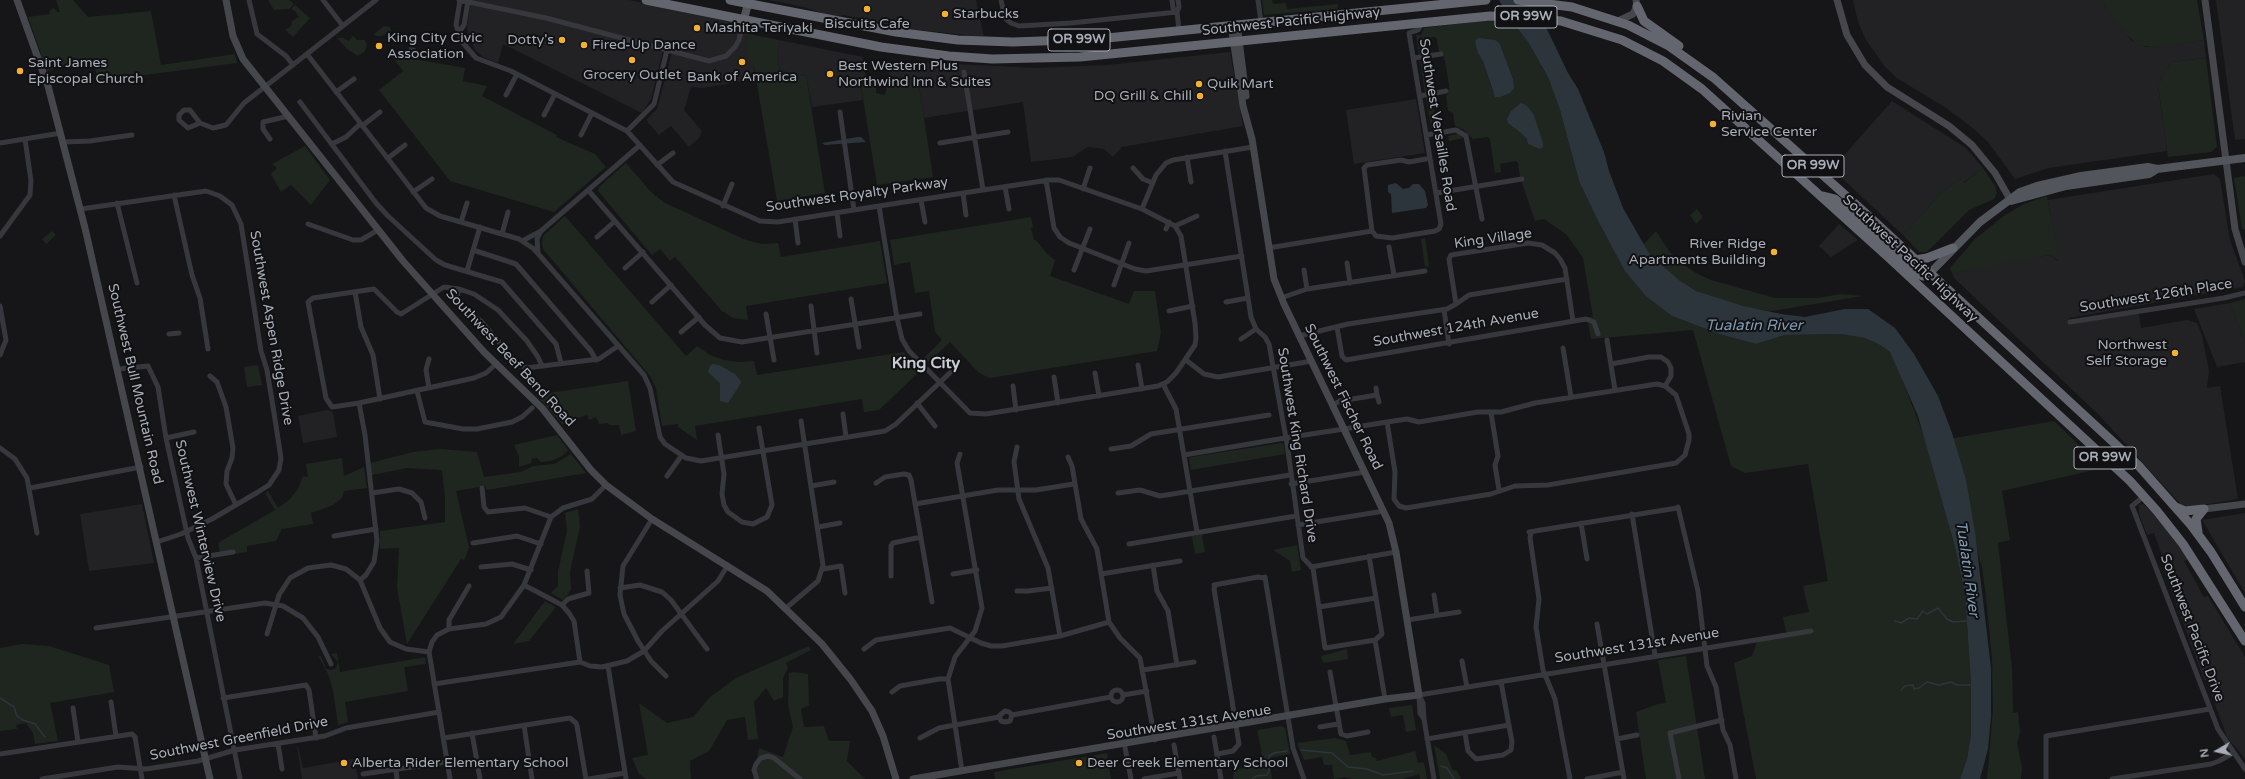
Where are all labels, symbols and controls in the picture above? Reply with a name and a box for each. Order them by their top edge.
marker: Biscuits Cafe [862,4,872,14]
street label: Southwest Pacific Highway [1201,4,1381,40]
place label: Starbucks [953,6,1019,22]
road number: OR 99W [1495,6,1557,28]
marker: Starbucks [940,9,950,19]
place label: Biscuits Cafe [824,16,910,32]
place label: Mashita Teriyaki [705,20,813,36]
marker: Mashita Teriyaki [692,23,702,33]
road number: OR 99W [1048,29,1110,51]
place label: King City Civic Association [387,30,482,62]
place label: Dotty's [507,32,554,48]
marker: Dotty's [557,35,567,45]
place label: Fired-Up Dance [592,37,696,53]
street label: Southwest Versailles Road [1415,37,1459,213]
marker: Fired-Up Dance [579,40,589,50]
marker: King City Civic Association [374,41,384,51]
place label: Saint James Episcopal Church [28,55,143,88]
marker: Grocery Outlet [627,55,637,65]
marker: Bank of America [737,57,747,67]
place label: Best Western Plus Northwind Inn & Suites [838,58,991,90]
marker: Saint James Episcopal Church [15,66,25,76]
place label: Grocery Outlet [583,67,681,83]
place label: Bank of America [687,69,797,85]
marker: Best Western Plus Northwind Inn & Suites [825,69,835,79]
place label: Quik Mart [1207,76,1274,92]
marker: Quik Mart [1194,79,1204,89]
place label: DQ Grill & Chill [1094,88,1192,104]
marker: DQ Grill & Chill [1195,91,1205,101]
place label: Rivian Service Center [1721,108,1817,140]
marker: Rivian Service Center [1708,119,1718,129]
road number: OR 99W [1782,155,1844,177]
street label: Southwest Royalty Parkway [765,174,949,216]
street label: Southwest Pacific Highway [1839,192,1981,326]
street label: King Village [1453,225,1533,253]
street label: Southwest Aspen Ridge Drive [246,229,296,427]
place label: River Ridge Apartments Building [1629,236,1766,268]
marker: River Ridge Apartments Building [1769,247,1779,257]
street label: Southwest 126th Place [2079,276,2233,316]
street label: Southwest Bull Mountain Road [104,282,166,486]
street label: Southwest Beef Bend Road [442,286,578,430]
street label: Southwest 124th Avenue [1372,305,1540,351]
water label: Tualatin River [1706,317,1802,335]
street label: Southwest Fischer Road [1300,321,1386,473]
place label: Northwest Self Storage [2086,337,2167,370]
street label: Southwest King Richard Drive [1273,346,1321,544]
marker: Northwest Self Storage [2170,348,2180,358]
district label: King City [892,354,960,374]
street label: Southwest Winterview Drive [171,438,229,624]
road number: OR 99W [2074,447,2136,469]
water label: Tualatin River [1951,520,1983,618]
street label: Southwest Pacific Drive [2156,552,2228,704]
street label: Southwest 131st Avenue [1554,625,1720,667]
street label: Southwest 131st Avenue [1106,702,1272,744]
street label: Southwest Greenfield Drive [148,713,330,765]
north arrow [2197,731,2237,771]
text: N [2198,748,2212,758]
place label: Alberta Rider Elementary School [352,755,568,771]
place label: Deer Creek Elementary School [1087,755,1288,771]
marker: Alberta Rider Elementary School [339,758,349,768]
marker: Deer Creek Elementary School [1074,758,1084,768]

